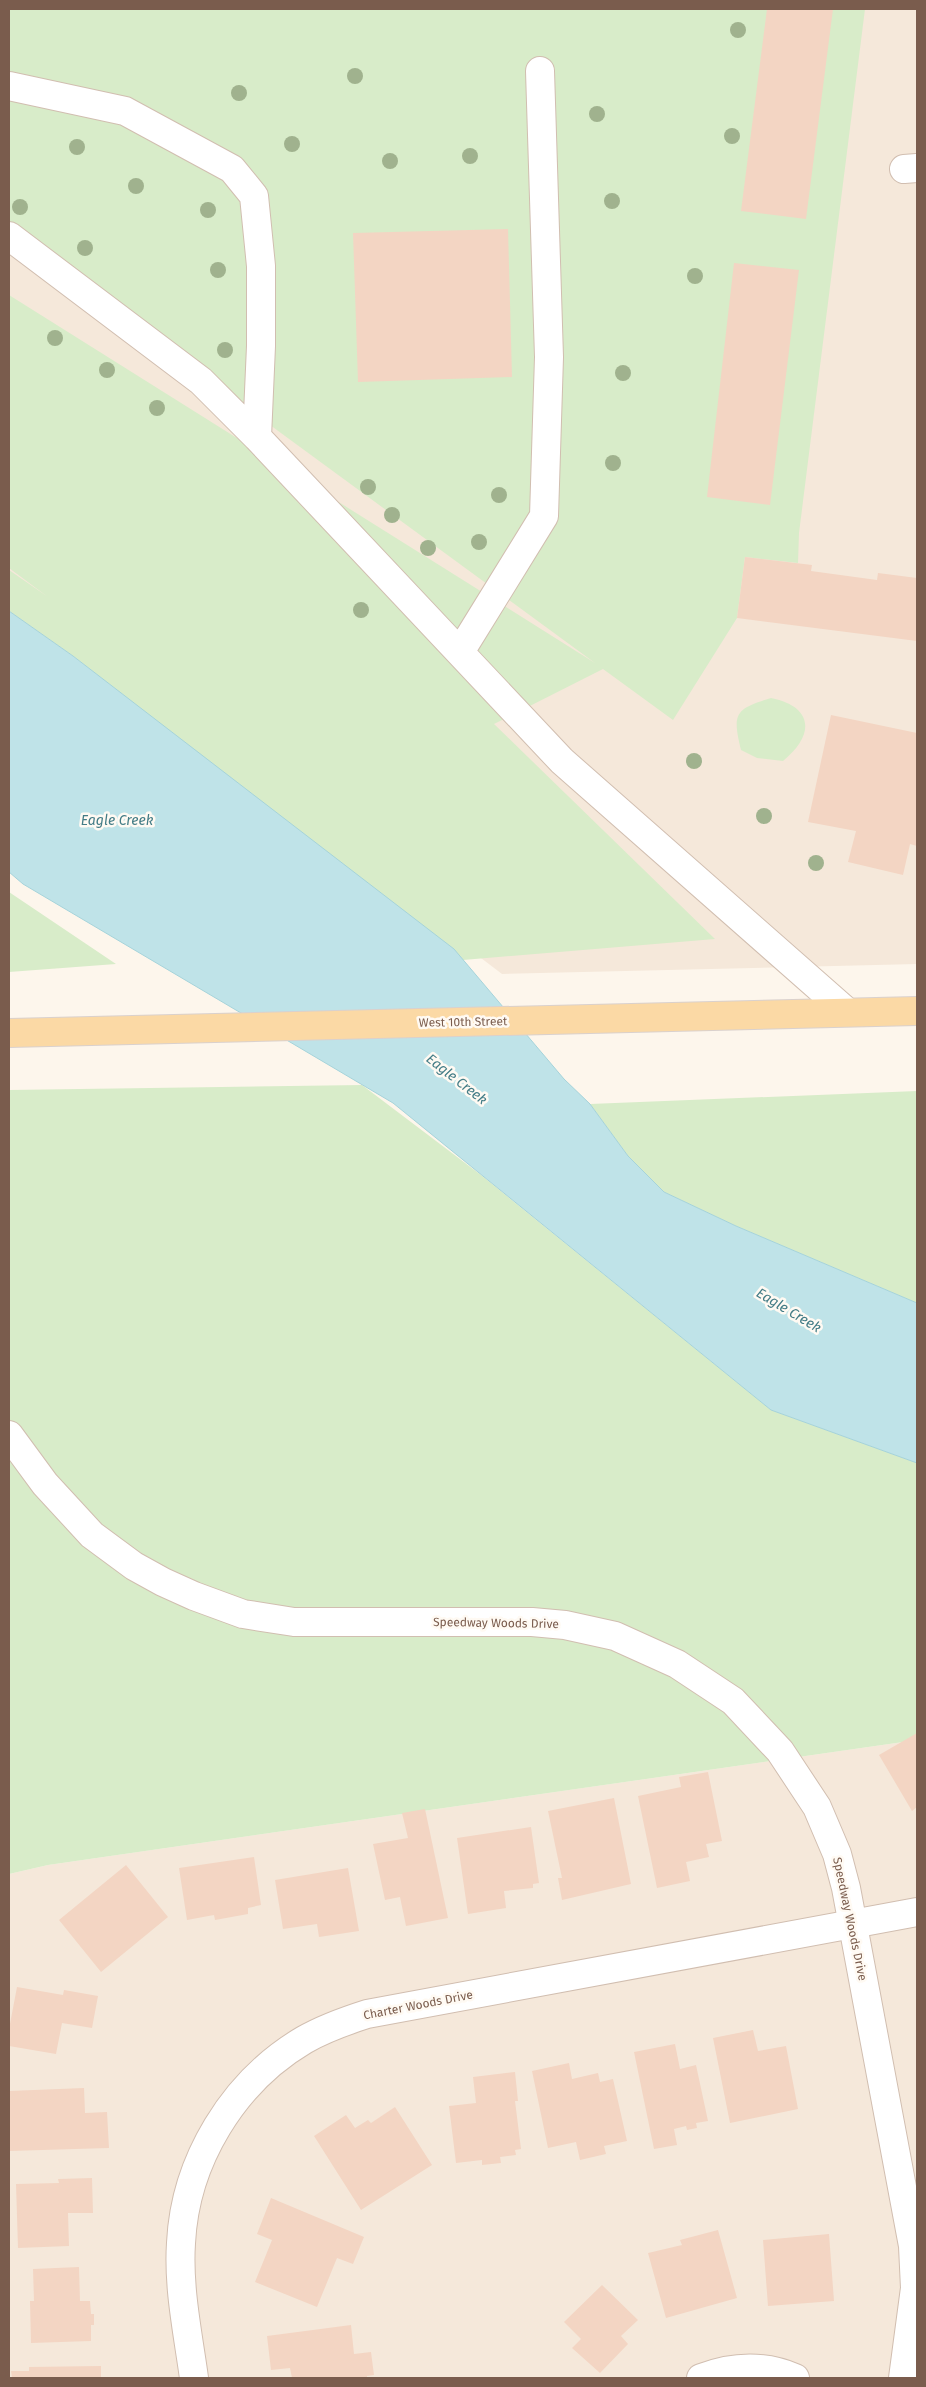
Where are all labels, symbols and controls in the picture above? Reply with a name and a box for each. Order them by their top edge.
water label: Eagle Creek [81,812,154,829]
street label: West 10th Street [419,1014,508,1030]
water label: Eagle Creek [423,1050,491,1109]
water label: Eagle Creek [753,1284,825,1337]
street label: Speedway Woods Drive [433,1615,559,1631]
street label: Speedway Woods Drive [830,1856,870,1982]
street label: Charter Woods Drive [362,1988,474,2022]

